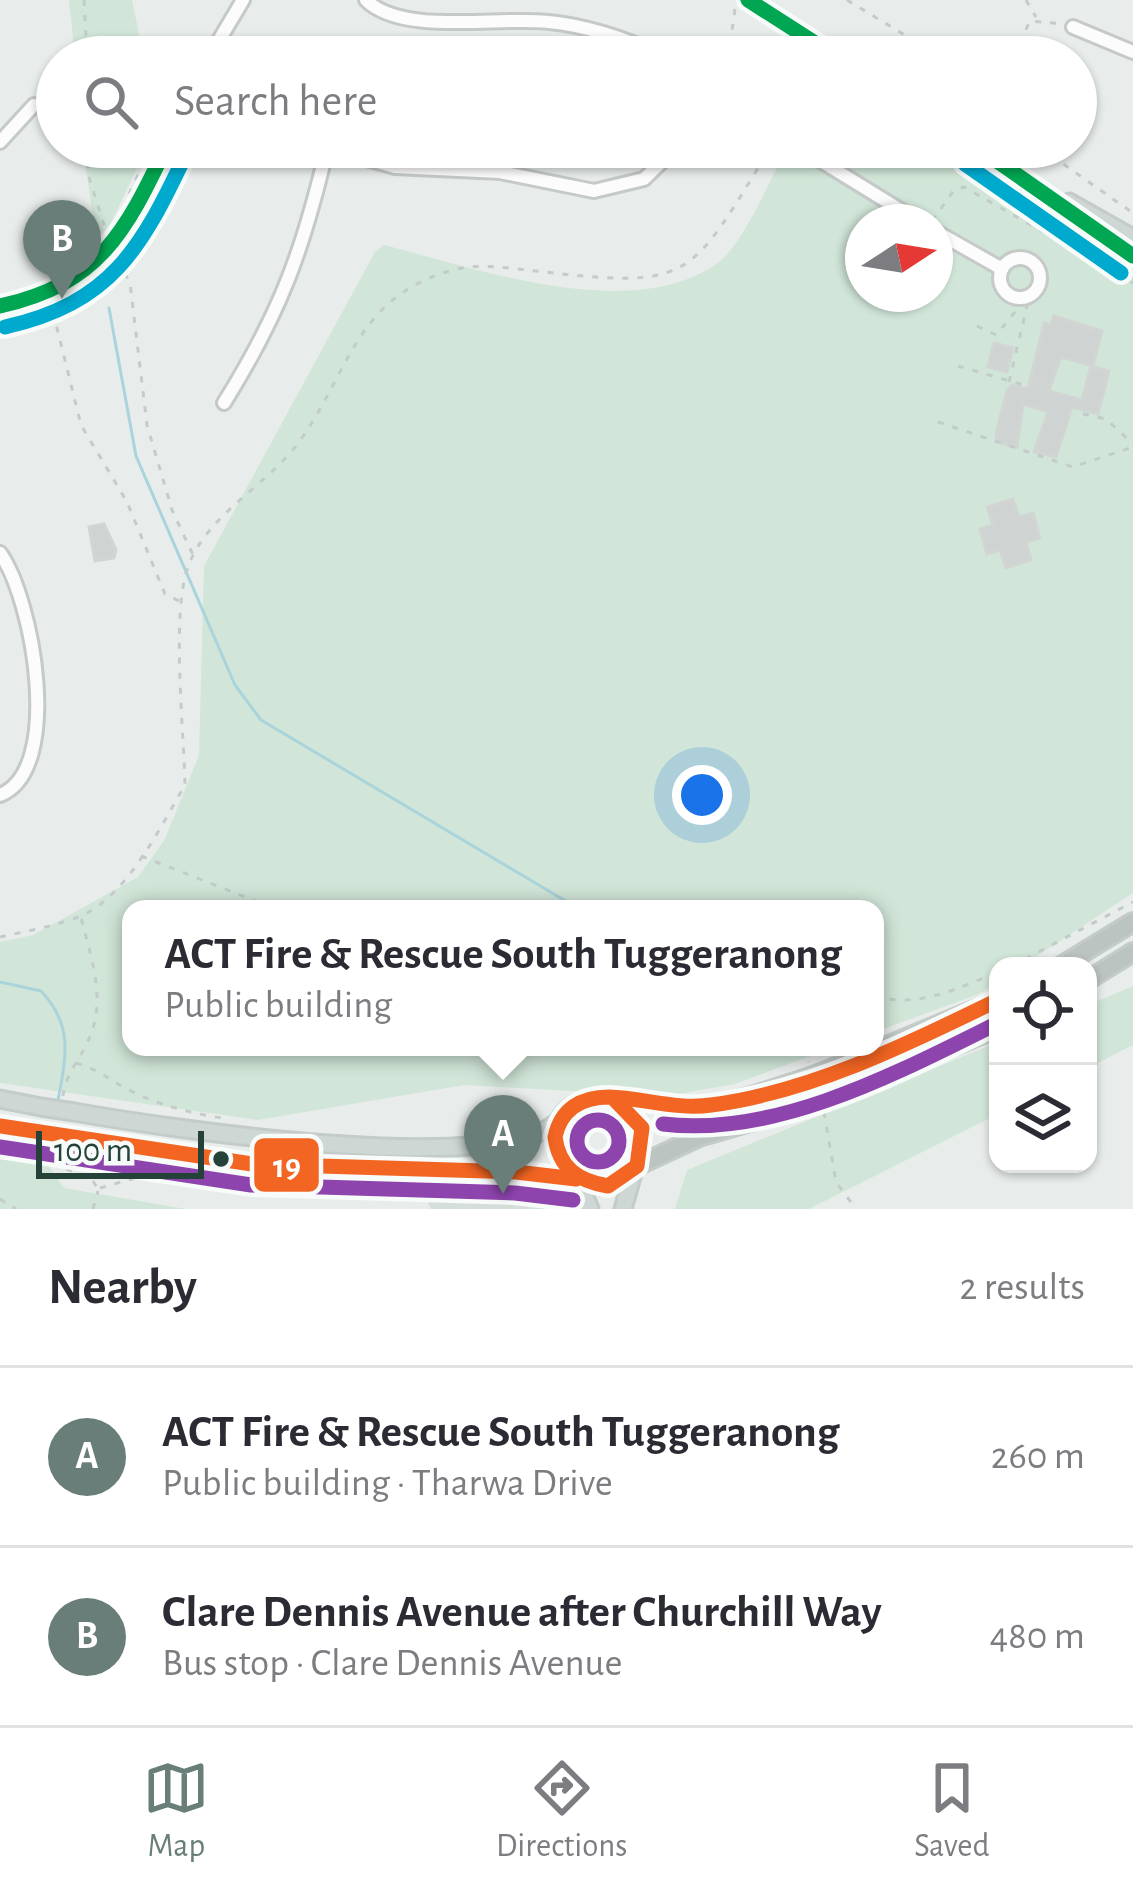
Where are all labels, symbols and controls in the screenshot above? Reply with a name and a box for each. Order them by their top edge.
search box [36,36,1097,168]
icon: search [78,69,144,135]
text: Search here [174,79,377,124]
pin: B [23,200,101,299]
north arrow [845,204,953,312]
your location [672,765,732,825]
popup [122,900,884,1056]
text: ACT Fire & Rescue South Tuggeranong [164,932,842,977]
map controls [989,957,1097,1173]
button: locate [989,957,1097,1065]
text: Public building [164,986,392,1025]
button: layers [989,1065,1097,1173]
pin: A [464,1095,542,1194]
scale bar [36,1125,204,1178]
text: 100 m [54,1135,132,1168]
line badge: 19 [252,1136,321,1194]
unlabelled marker [210,1148,232,1170]
text: 19 [273,1151,301,1184]
text: Nearby [48,1262,197,1313]
text: 2 results [959,1268,1085,1307]
text: ACT Fire & Rescue South Tuggeranong [162,1410,839,1455]
text: A [75,1437,99,1476]
text: 260 m [991,1437,1085,1476]
text: Public building · Tharwa Drive [162,1464,613,1503]
text: Clare Dennis Avenue after Churchill Way [162,1590,882,1635]
text: B [76,1617,98,1656]
text: 480 m [990,1617,1085,1656]
text: Bus stop · Clare Dennis Avenue [162,1644,622,1683]
tab: Map [143,1755,209,1867]
tab: Directions [496,1755,627,1867]
tab: Saved [914,1755,990,1867]

